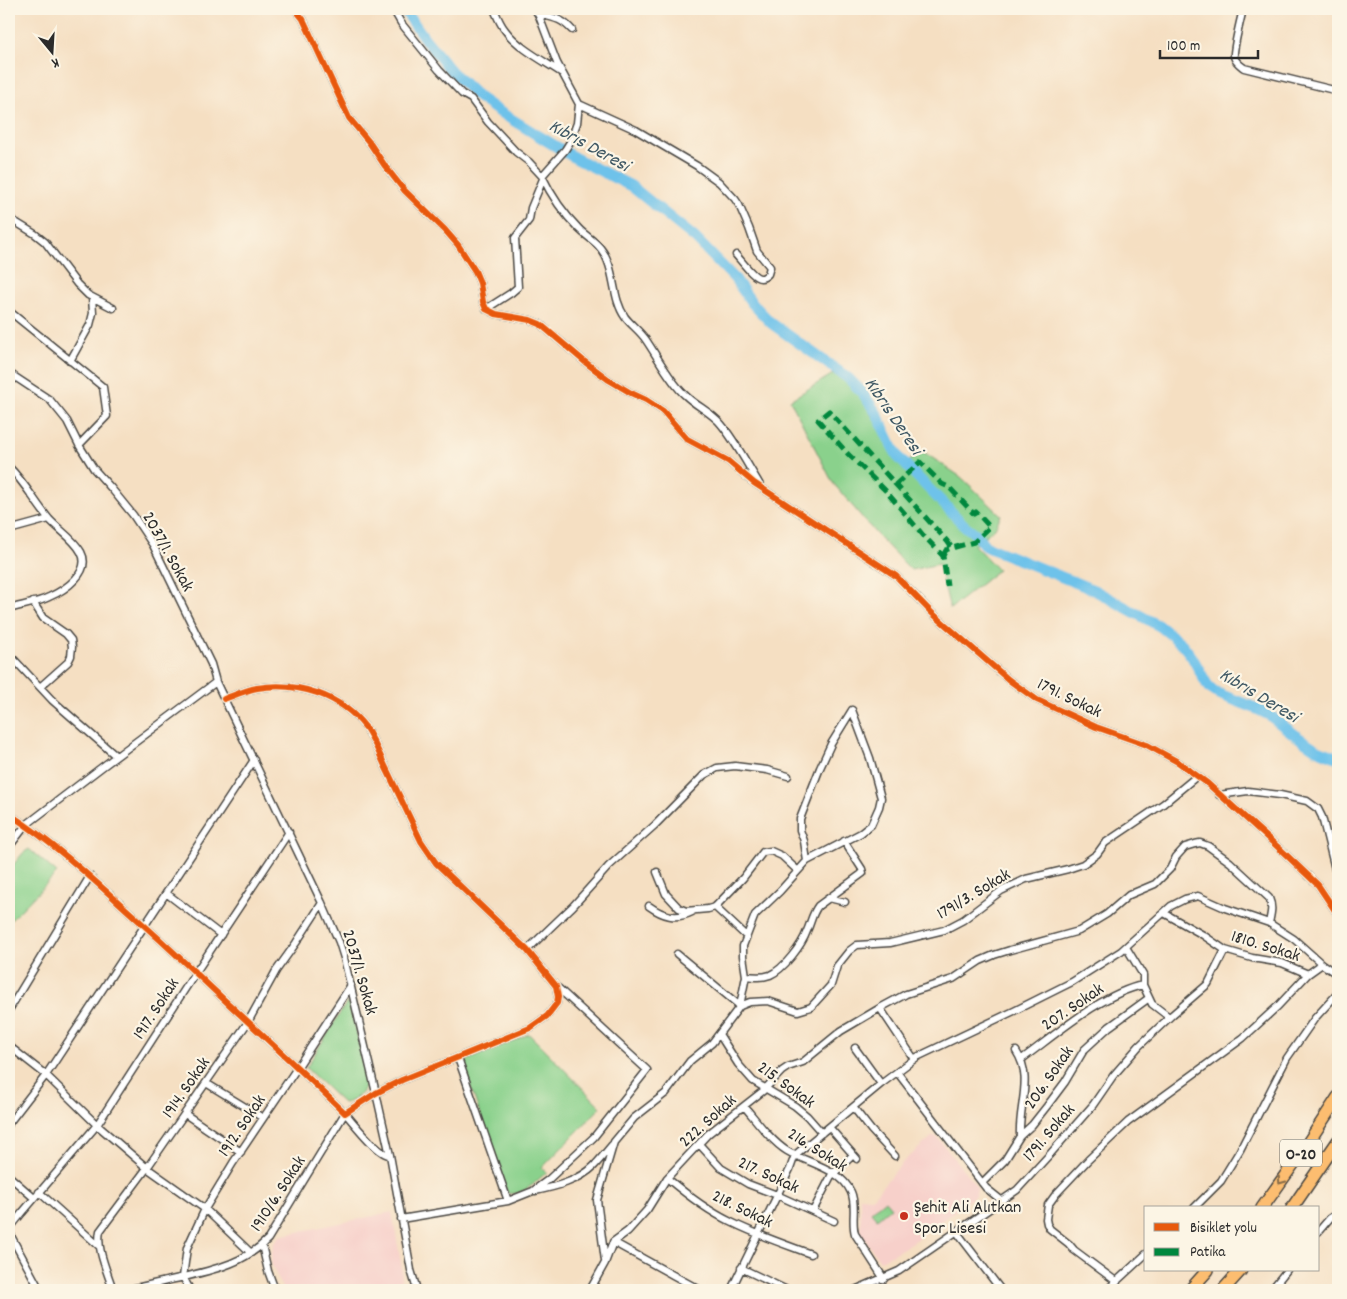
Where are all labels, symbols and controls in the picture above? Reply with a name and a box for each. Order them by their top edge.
north arrow [28,28,78,78]
scale bar [1160,28,1257,60]
text: 100 m [1167,36,1200,58]
text: K [49,52,62,73]
water label: Kıbrıs Deresi [543,114,637,182]
water label: Kıbrıs Deresi [856,373,930,464]
street label: 2037/1. Sokak [135,508,199,597]
water label: Kıbrıs Deresi [1213,663,1306,733]
street label: 1791. Sokak [1032,673,1106,726]
street label: 1791/3. Sokak [933,863,1016,927]
street label: 1810. Sokak [1228,925,1303,970]
street label: 2037/1. Sokak [334,927,383,1018]
street label: 1917. Sokak [128,973,186,1045]
street label: 207. Sokak [1037,978,1110,1038]
street label: 206. Sokak [1019,1041,1081,1115]
street label: 1914. Sokak [157,1053,217,1124]
street label: 215. Sokak [751,1056,820,1116]
street label: 222. Sokak [674,1089,743,1155]
street label: 1912. Sokak [213,1090,273,1163]
street label: 1791. Sokak [1018,1099,1082,1168]
street label: 216. Sokak [782,1123,852,1179]
road number: O-20 [1280,1140,1322,1166]
street label: 1910/6. Sokak [245,1151,313,1237]
street label: 217. Sokak [733,1151,803,1201]
one-way arrow [1279,1175,1287,1184]
street label: 218. Sokak [707,1185,777,1236]
place label: Şehit Ali Alıtkan Spor Lisesi [914,1196,1021,1242]
legend [1144,1206,1320,1272]
marker: Şehit Ali Alıtkan Spor Lisesi [898,1210,910,1222]
text: Bisiklet yolu [1190,1218,1257,1240]
text: Patika [1190,1242,1226,1264]

